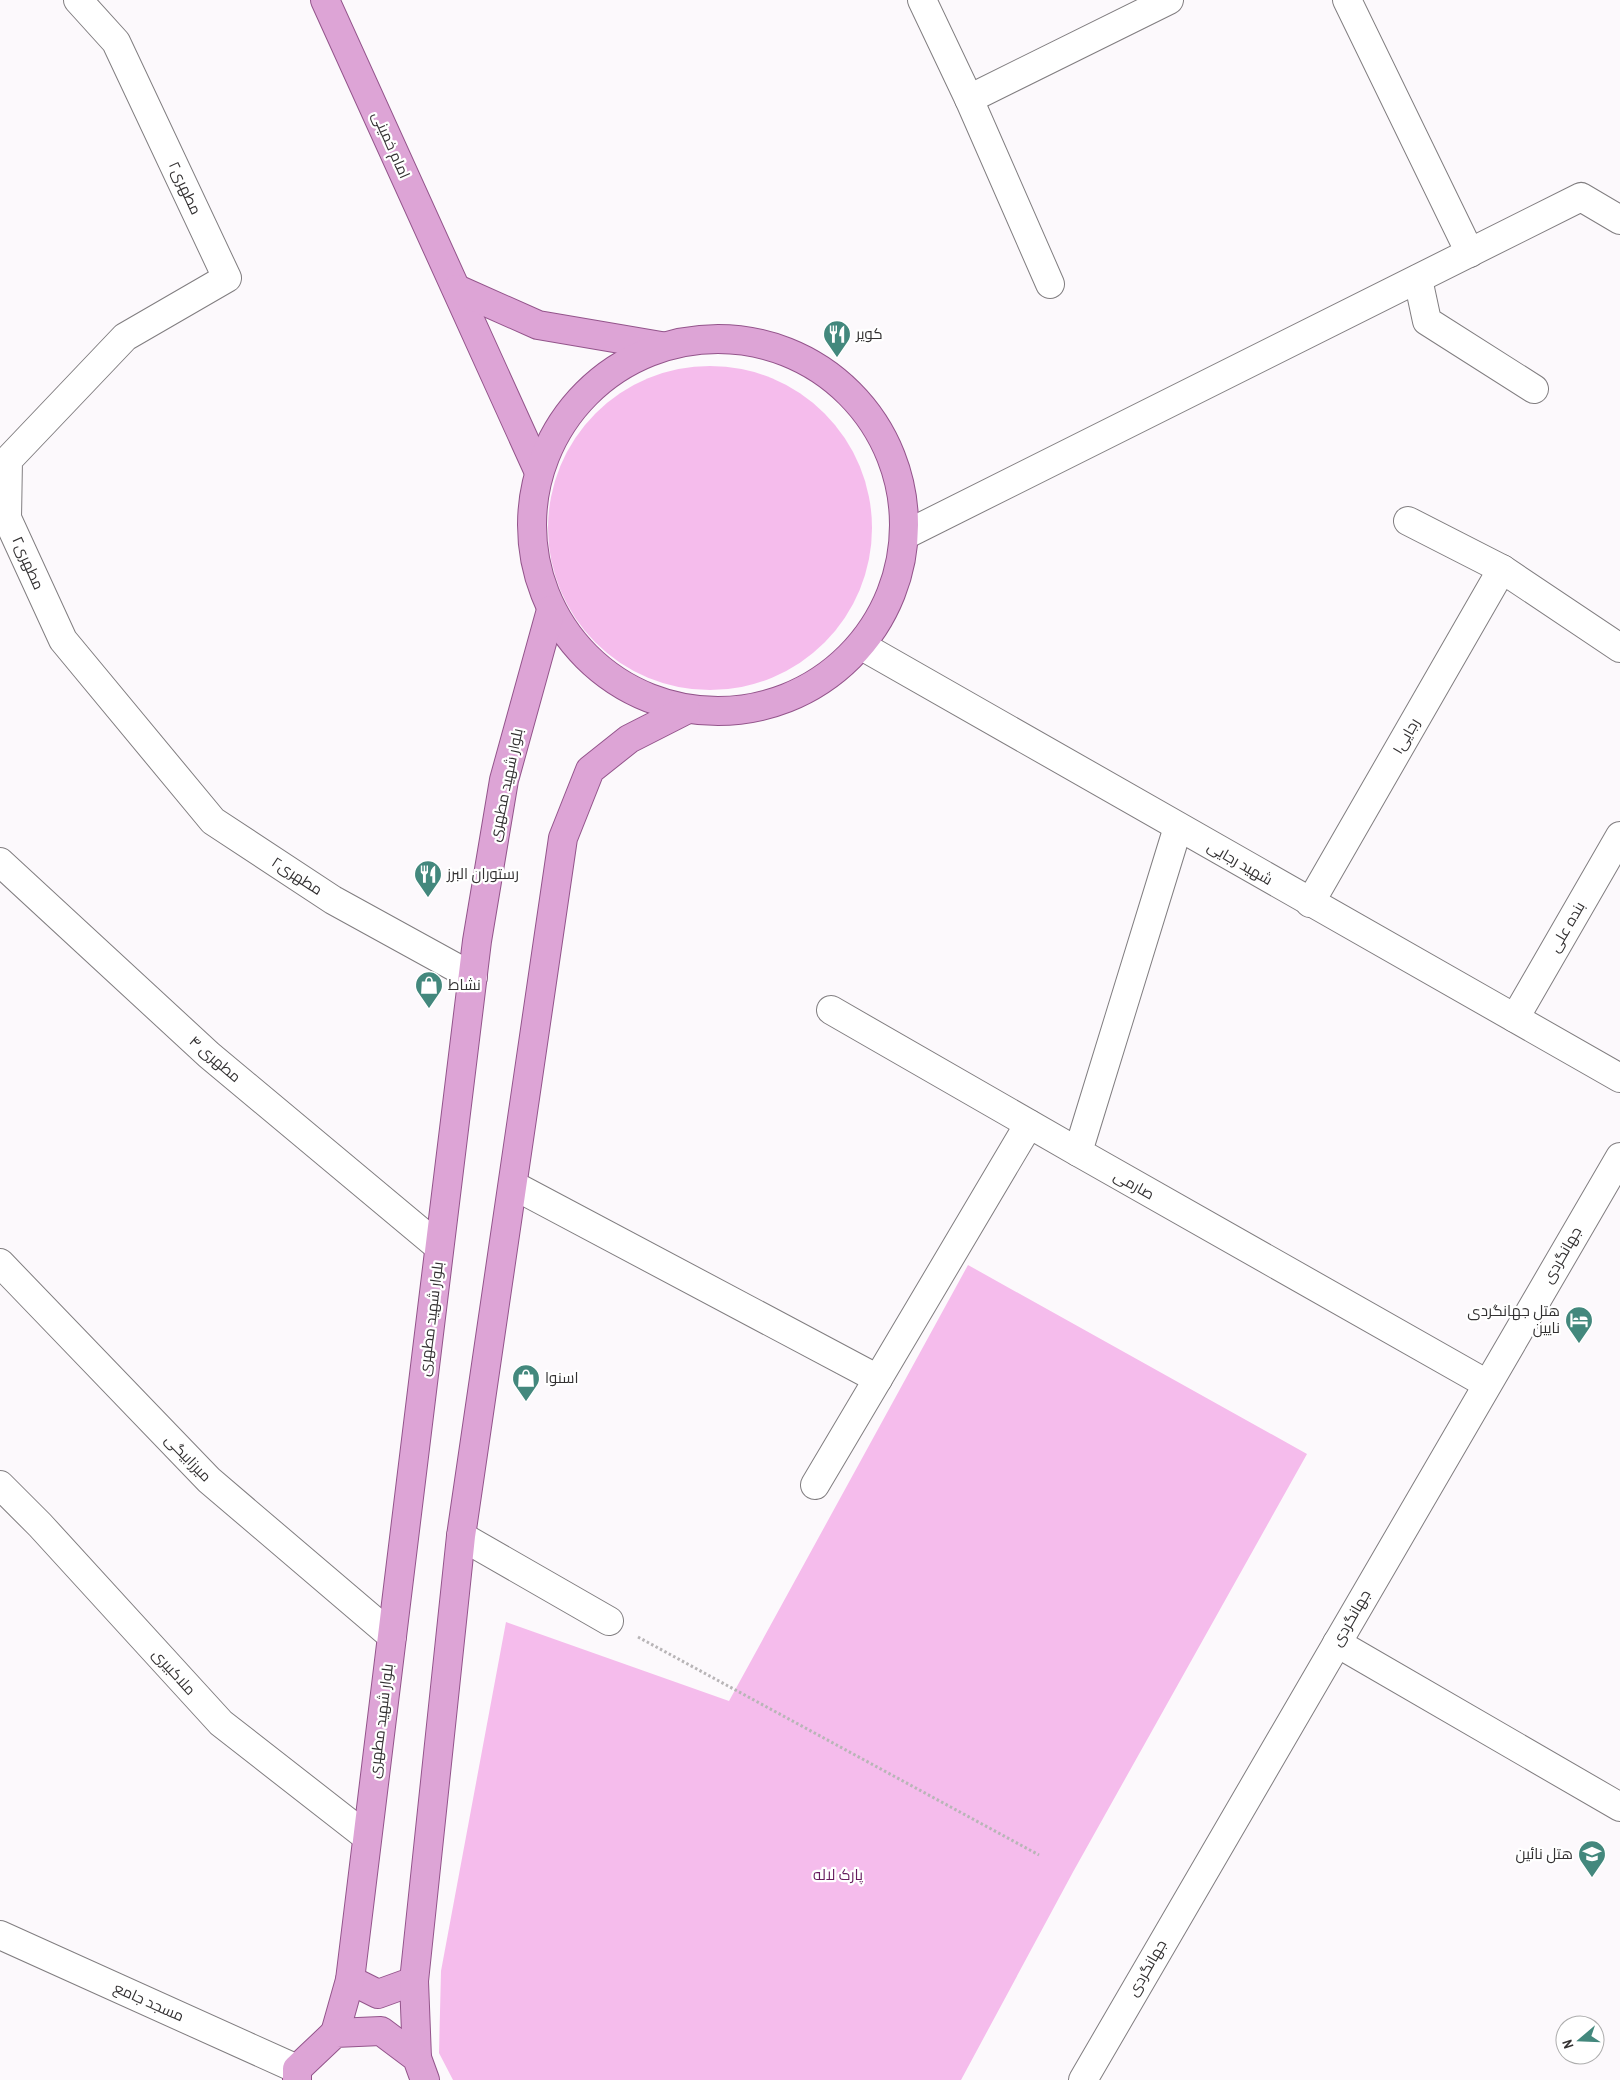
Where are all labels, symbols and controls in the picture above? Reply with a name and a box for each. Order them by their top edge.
street label: امام خمینی [367,108,416,182]
street label: مطهری۲ [164,158,207,218]
restaurant icon: کویر [822,319,852,358]
place label: کویر [855,323,883,344]
street label: مطهری۲ [7,533,50,593]
street label: رجایی۱ [1387,714,1424,758]
street label: بلوار شهید مطهری [483,726,528,844]
street label: شهید رجایی [1204,835,1277,890]
street label: مطهری۲ [268,851,327,900]
restaurant icon: رستوران البرز [413,859,443,898]
place label: رستوران البرز [446,863,519,884]
street label: بنده علی [1544,898,1590,956]
shop icon: نشاط [414,970,444,1009]
place label: نشاط [448,974,481,995]
street label: مطهری ۴ [185,1030,246,1087]
street label: صارمی [1110,1165,1158,1204]
street label: جهانگردی [1537,1222,1586,1287]
street label: بلوار شهید مطهری [413,1260,448,1378]
place label: هتل جهانگردی نایین [1467,1300,1560,1338]
hotel icon: هتل جهانگردی نایین [1564,1305,1594,1344]
shop icon: اسنوا [511,1363,541,1402]
place label: اسنوا [545,1367,579,1388]
street label: میرزابیگی [160,1429,216,1486]
street label: جهانگردی [1326,1585,1375,1650]
street label: ملاکبیری [148,1644,201,1699]
street label: بلوار شهید مطهری [363,1662,398,1780]
school or university icon: هتل نائین [1577,1839,1607,1878]
place label: هتل نائین [1515,1843,1573,1864]
park label: پارک لاله [813,1864,863,1885]
street label: جهانگردی [1122,1935,1171,2000]
street label: مسجد جامع [110,1977,188,2027]
north arrow [1555,2015,1605,2065]
text: N [1558,2037,1578,2051]

